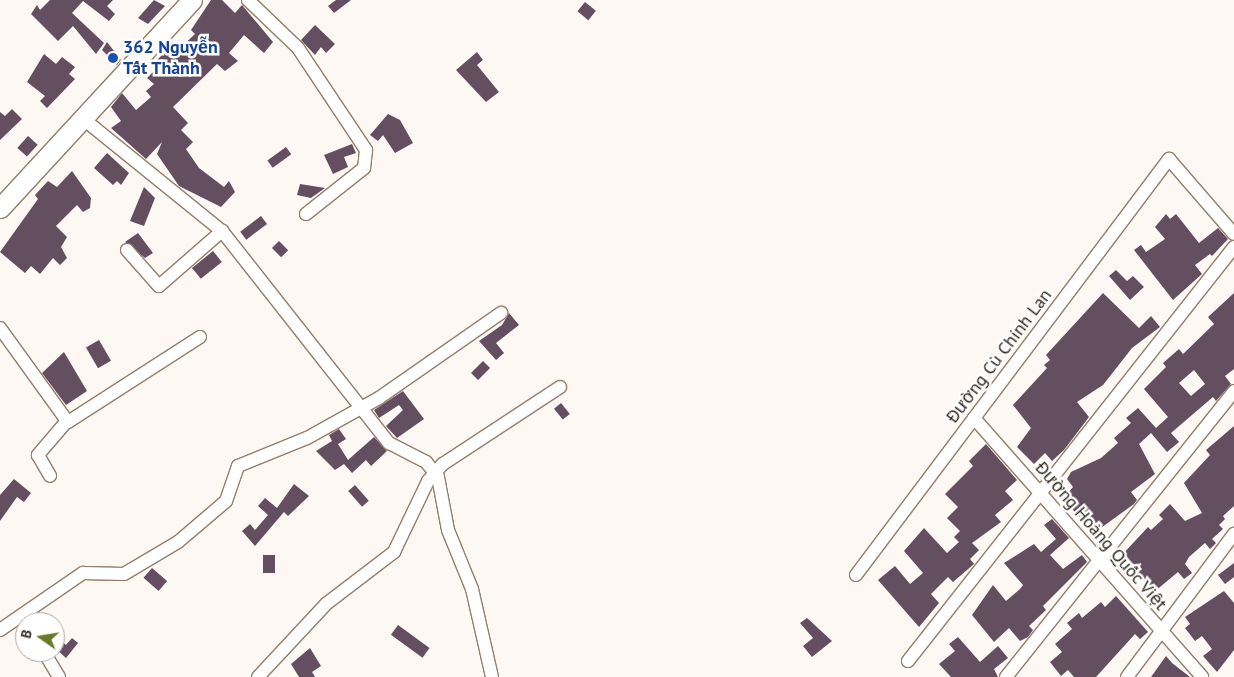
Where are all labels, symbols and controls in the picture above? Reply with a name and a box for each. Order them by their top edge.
place label: 362 Nguyễn Tất Thành [123,37,218,80]
marker: 362 Nguyễn Tất Thành [107,52,119,64]
street label: Đường Cù Chính Lan [942,285,1056,427]
street label: Đường Hoàng Quốc Việt [1030,457,1172,615]
north arrow [15,612,65,662]
text: B [17,628,36,640]

